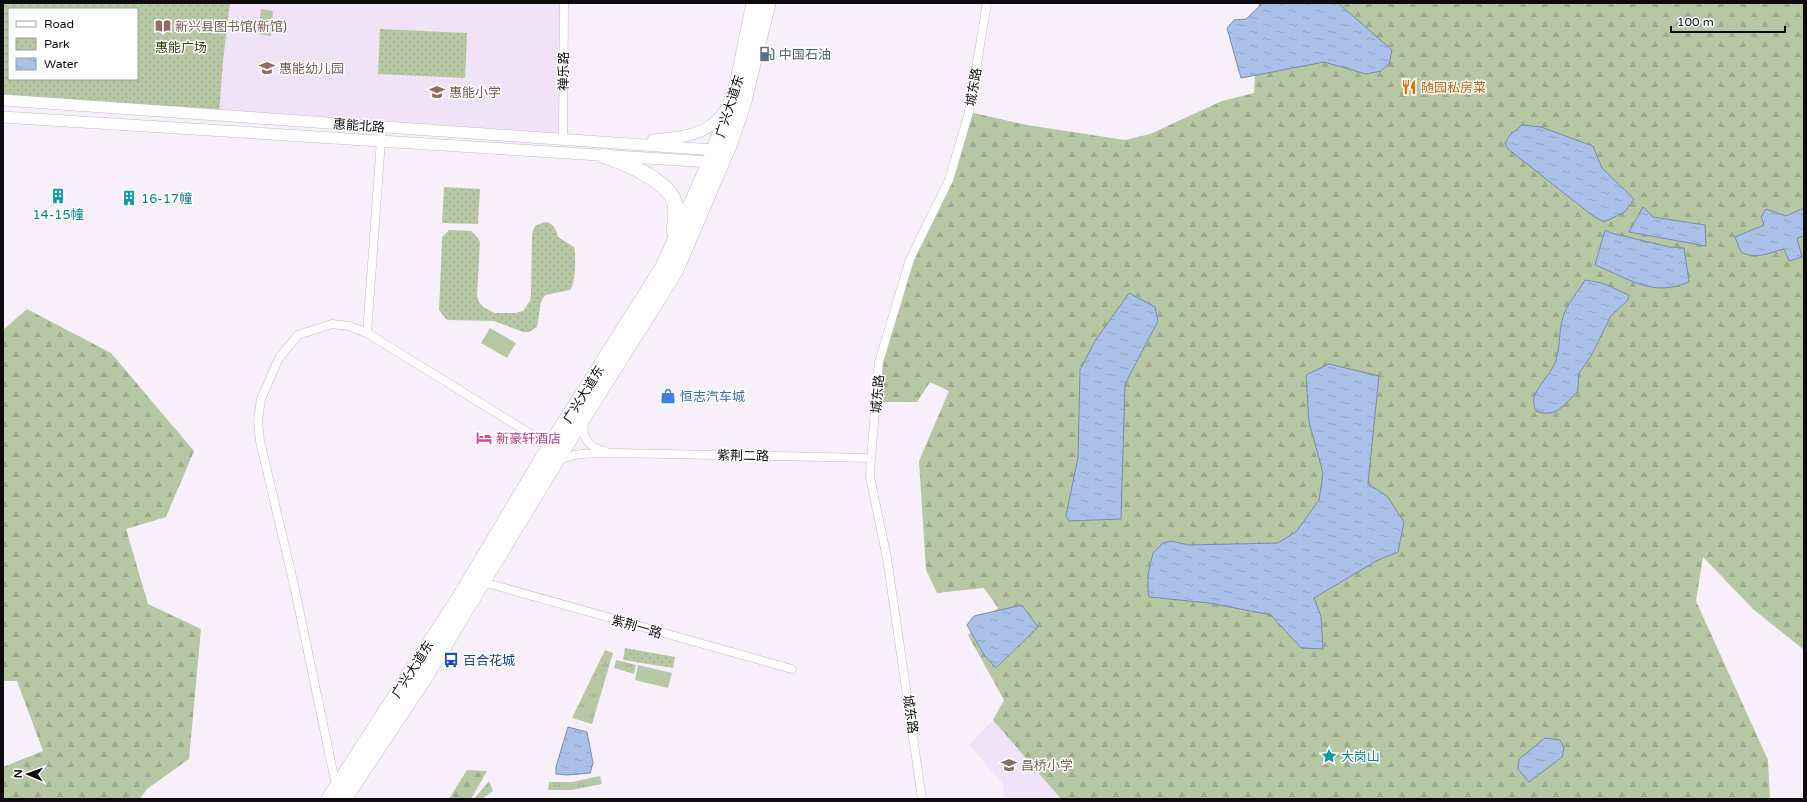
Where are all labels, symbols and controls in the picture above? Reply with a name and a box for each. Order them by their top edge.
legend [8,8,138,80]
scale bar [1671,8,1785,34]
text: 100 m [1677,15,1714,29]
text: Road [44,17,74,31]
library icon: 新兴县图书馆(新馆) [154,17,172,35]
place label: 新兴县图书馆(新馆) [175,19,287,35]
text: Park [44,37,70,51]
park label: 惠能广场 [155,40,207,56]
fuel station icon: 中国石油 [758,45,776,63]
place label: 中国石油 [779,47,831,63]
street label: 禅乐路 [556,51,572,91]
text: Water [44,57,79,71]
school or university icon: 惠能幼儿园 [258,59,276,77]
place label: 惠能幼儿园 [279,61,344,77]
street label: 城东路 [963,67,985,108]
street label: 广兴大道东 [712,73,748,140]
restaurant icon: 随园私房菜 [1400,78,1418,96]
place label: 随园私房菜 [1421,80,1486,96]
school or university icon: 惠能小学 [428,83,446,101]
place label: 惠能小学 [449,85,501,101]
street label: 惠能北路 [332,116,385,136]
building icon: 14-15幢 [49,187,67,205]
building icon: 16-17幢 [120,189,138,207]
place label: 16-17幢 [141,191,192,207]
place label: 14-15幢 [32,207,84,223]
street label: 广兴大道东 [560,363,608,426]
street label: 城东路 [868,374,888,414]
shop icon: 恒志汽车城 [659,387,677,405]
place label: 恒志汽车城 [680,389,745,405]
hotel icon: 新豪轩酒店 [475,429,493,447]
place label: 新豪轩酒店 [496,431,561,447]
street label: 紫荆二路 [717,448,769,464]
street label: 紫荆一路 [610,612,664,642]
street label: 广兴大道东 [388,638,437,701]
bus stop icon: 百合花城 [442,651,460,669]
place label: 百合花城 [463,653,515,669]
street label: 城东路 [899,694,921,735]
place icon: 大岗山 [1320,747,1338,765]
place label: 大岗山 [1341,749,1380,765]
north arrow [8,754,48,794]
school or university icon: 昌桥小学 [1000,756,1018,774]
place label: 昌桥小学 [1021,758,1073,774]
text: N [12,769,25,778]

